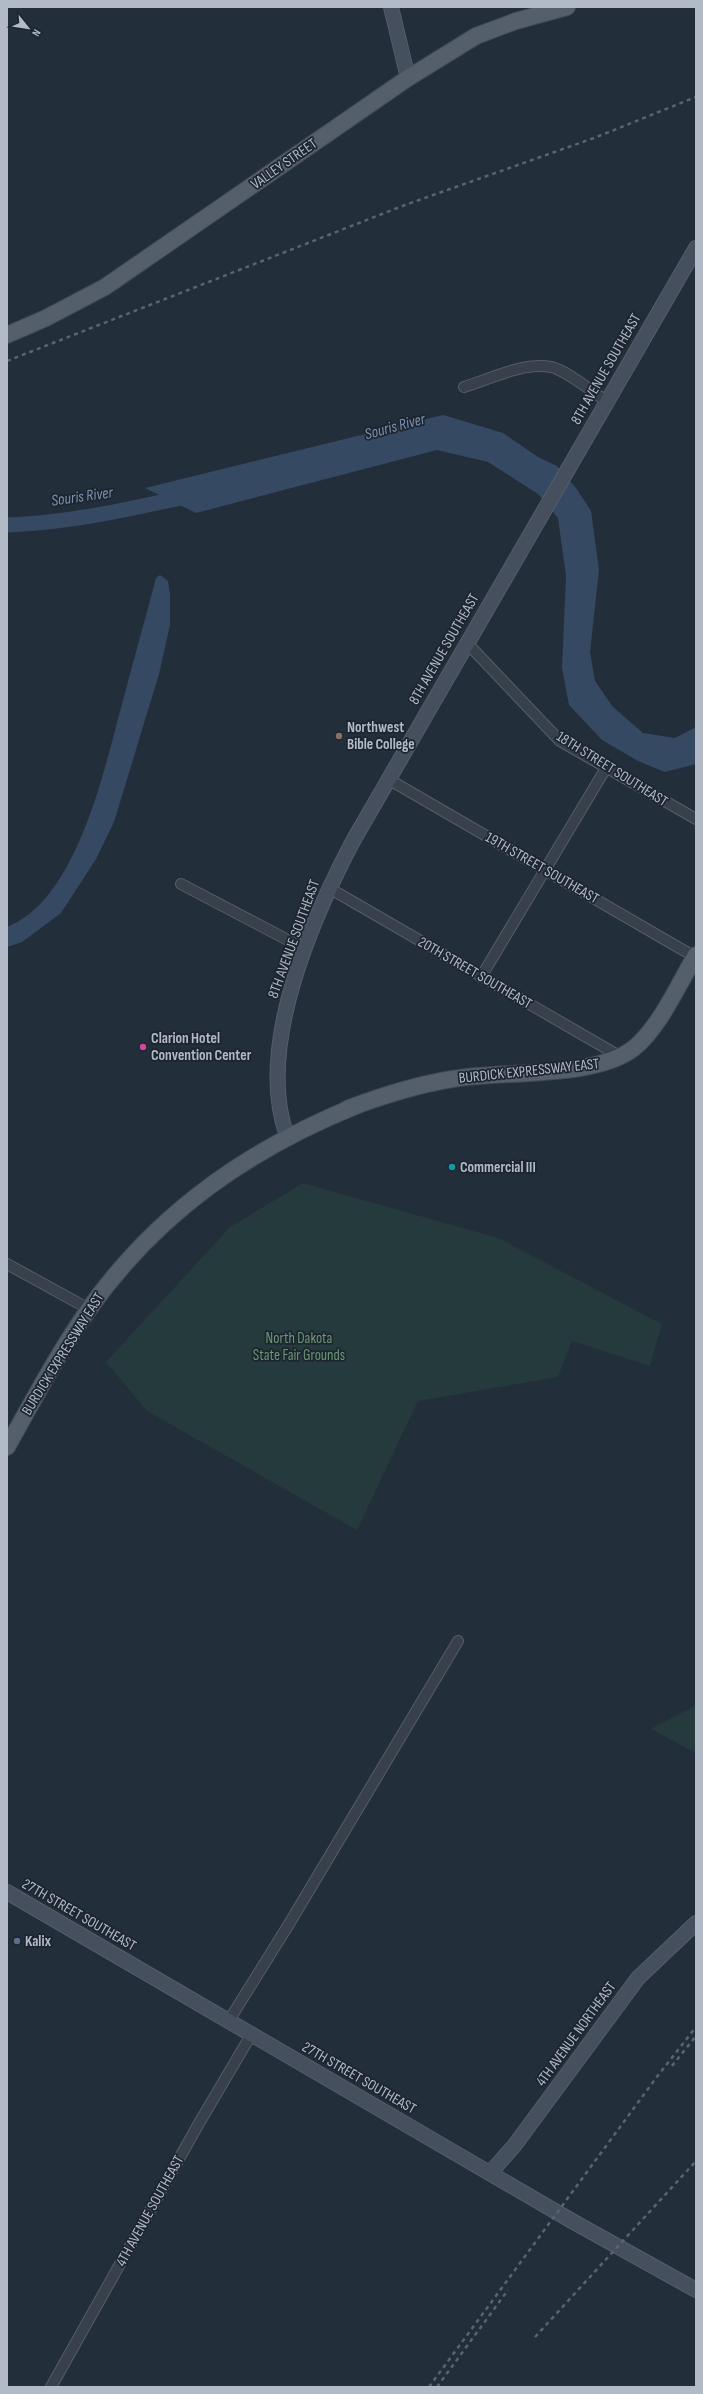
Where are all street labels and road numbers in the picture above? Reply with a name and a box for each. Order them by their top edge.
street label: VALLEY STREET [247,134,321,194]
street label: 8TH AVENUE SOUTHEAST [567,310,645,428]
street label: 8TH AVENUE SOUTHEAST [405,590,483,708]
street label: 18TH STREET SOUTHEAST [553,727,671,811]
street label: 19TH STREET SOUTHEAST [482,828,602,908]
street label: 8TH AVENUE SOUTHEAST [264,877,324,1001]
street label: 20TH STREET SOUTHEAST [415,933,535,1013]
street label: BURDICK EXPRESSWAY EAST [458,1054,600,1088]
street label: BURDICK EXPRESSWAY EAST [18,1289,108,1419]
street label: 27TH STREET SOUTHEAST [19,1875,139,1955]
street label: 4TH AVENUE NORTHEAST [532,1978,620,2090]
street label: 27TH STREET SOUTHEAST [299,2038,419,2118]
street label: 4TH AVENUE SOUTHEAST [112,2152,188,2270]

